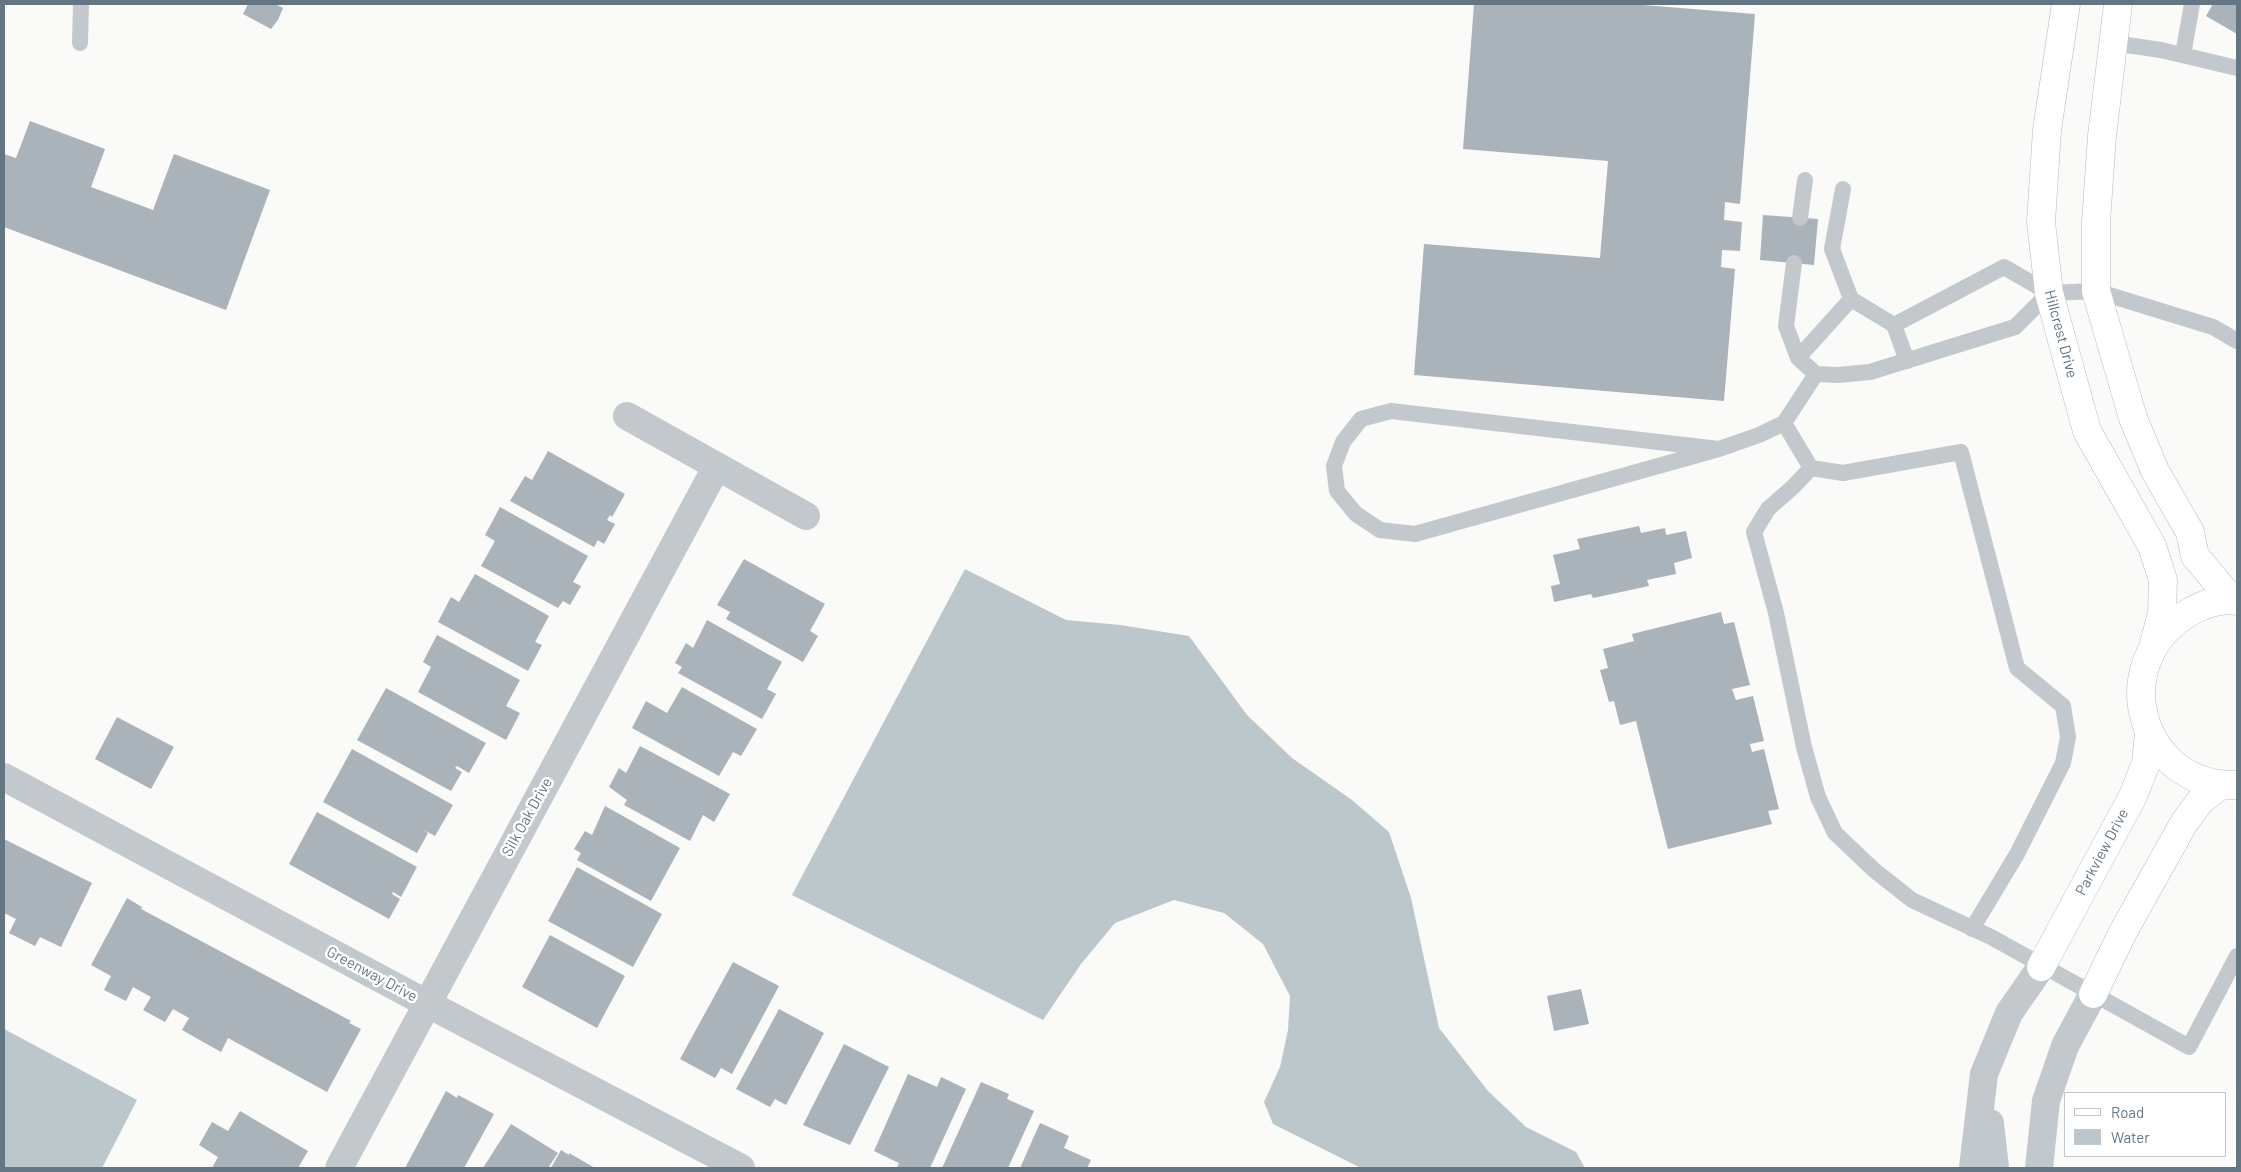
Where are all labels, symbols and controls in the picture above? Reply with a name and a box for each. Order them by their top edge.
street label: Hillcrest Drive [2041,288,2081,380]
street label: Silk Oak Drive [498,774,556,860]
street label: Parkview Drive [2072,806,2132,898]
street label: Greenway Drive [324,943,420,1005]
legend [2064,1092,2226,1157]
text: Road [2111,1103,2144,1121]
text: Water [2111,1128,2150,1146]

